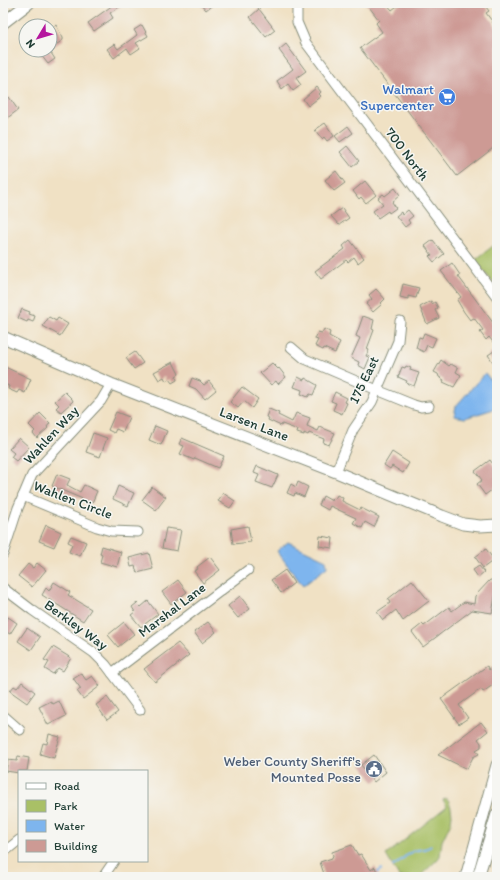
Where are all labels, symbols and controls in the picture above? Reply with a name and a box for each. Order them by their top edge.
north arrow [18,18,58,58]
text: N [23,37,38,51]
place label: Walmart Supercenter [360,81,434,114]
supermarket icon: Walmart Supercenter [437,87,457,107]
street label: 700 North [381,124,433,184]
street label: 175 East [345,354,383,406]
street label: Wahlen Way [20,402,83,468]
street label: Larsen Lane [217,403,291,445]
street label: Wahlen Circle [31,477,115,523]
street label: Marshal Lane [135,579,209,641]
street label: Berkley Way [41,596,111,654]
place label: Weber County Sheriff's Mounted Posse [224,753,361,786]
public building icon: Weber County Sheriff's Mounted Posse [364,759,384,779]
legend [18,770,148,862]
text: Road [54,779,80,793]
text: Park [54,799,78,813]
text: Water [54,819,85,833]
text: Building [54,839,98,853]

